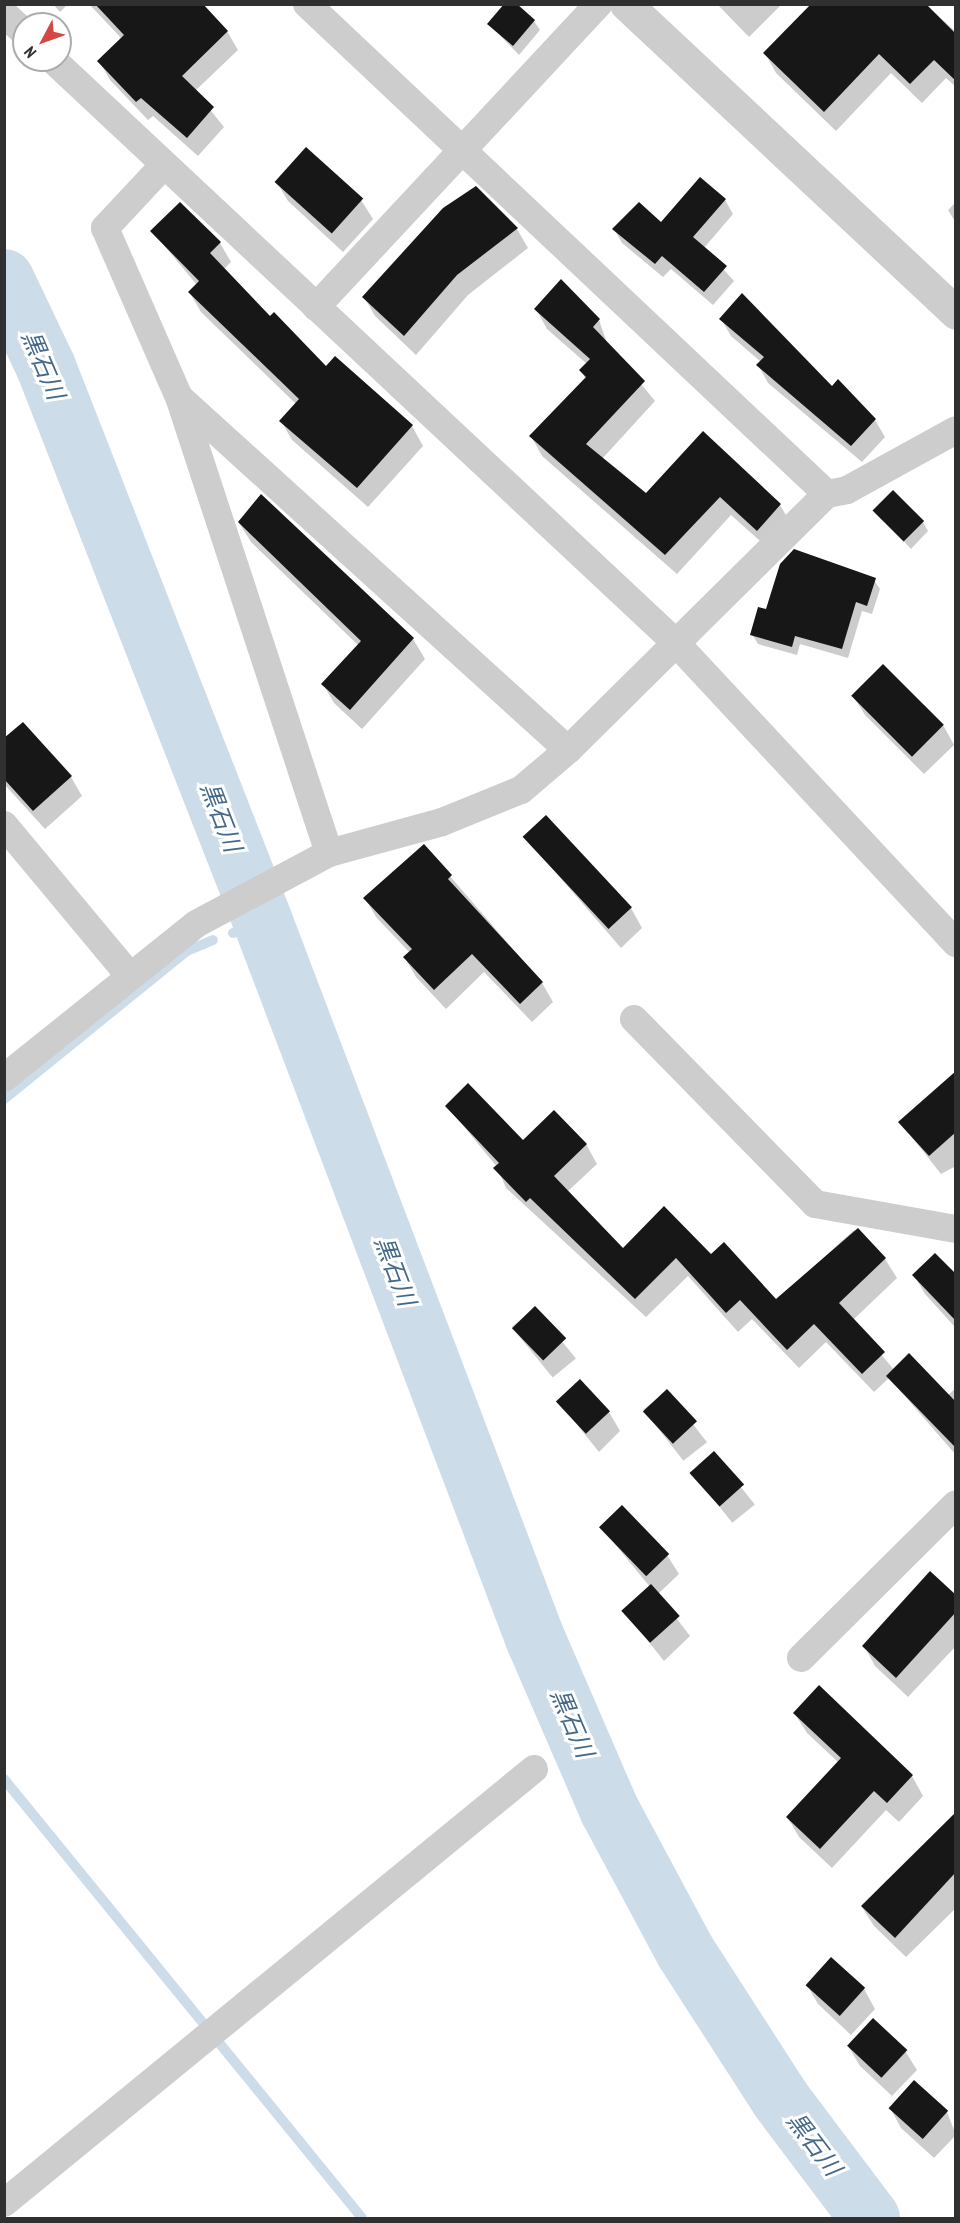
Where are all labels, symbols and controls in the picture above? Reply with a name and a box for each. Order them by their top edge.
north arrow [12,12,72,72]
text: N [20,43,40,62]
water label: 黒石川 [16,326,70,404]
water label: 黒石川 [195,778,247,856]
water label: 黒石川 [369,1232,421,1310]
water label: 黒石川 [545,1684,599,1762]
water label: 黒石川 [781,2107,847,2181]

